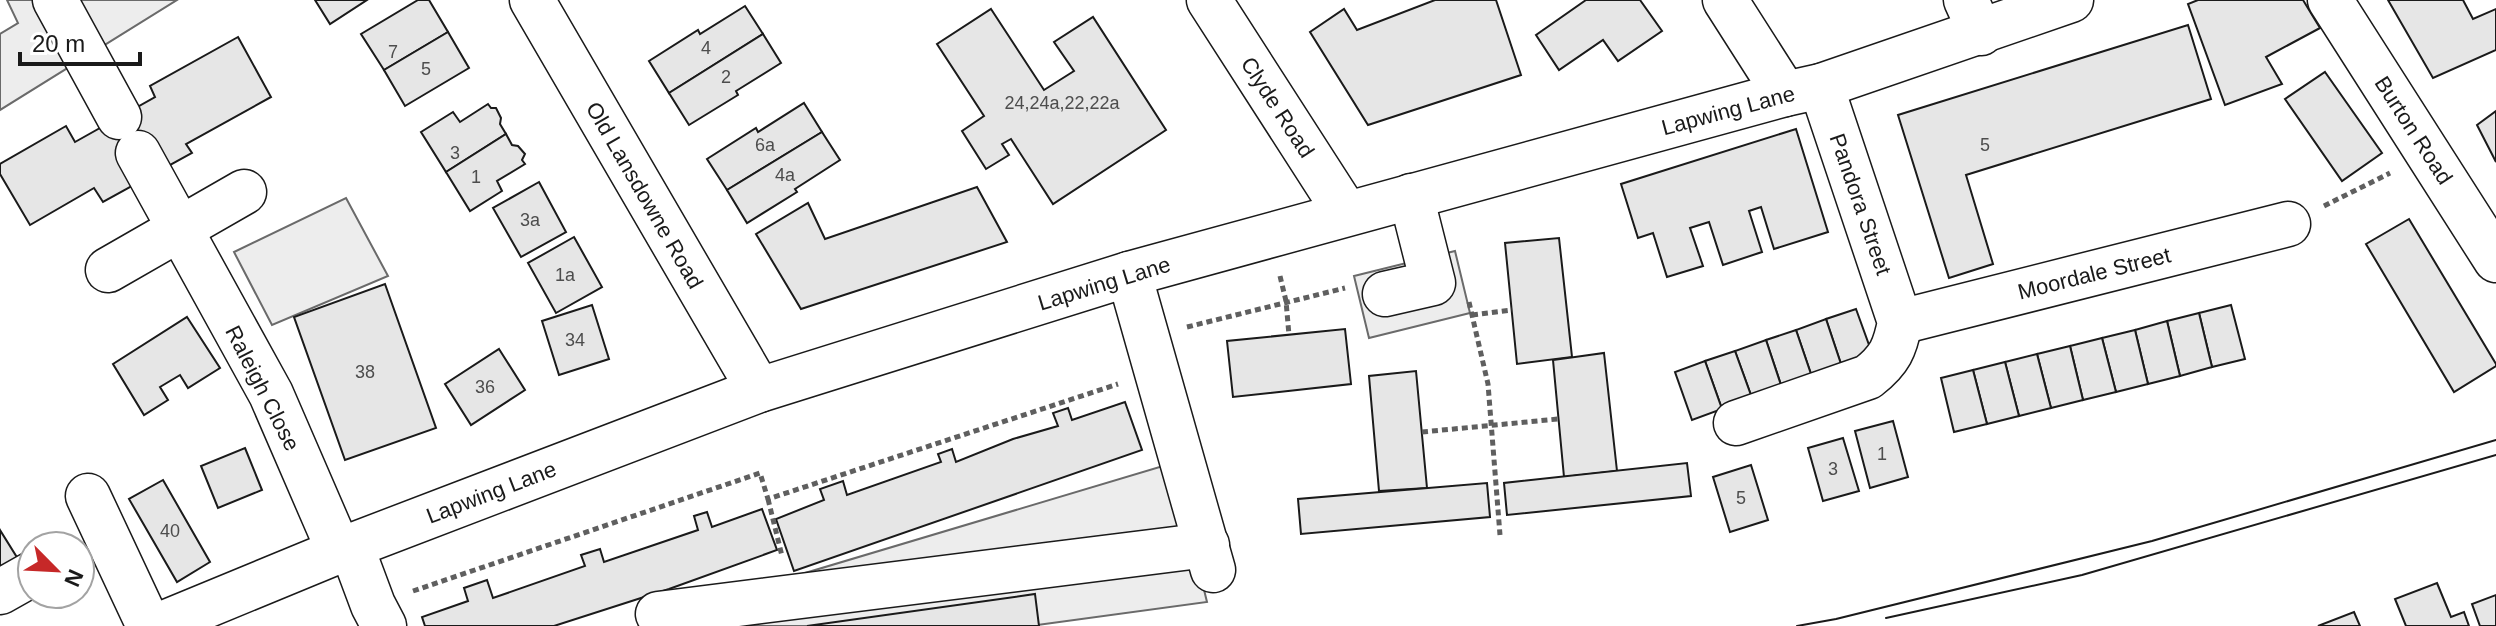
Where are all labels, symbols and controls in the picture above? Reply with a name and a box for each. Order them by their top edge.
scale bar [20,16,140,66]
text: 20 m [32,30,85,57]
house number: 4 [701,38,711,58]
house number: 7 [388,42,398,62]
street label: Clyde Road [1236,52,1319,162]
house number: 5 [421,59,431,79]
house number: 2 [721,67,731,87]
street label: Burton Road [2369,72,2458,189]
street label: Lapwing Lane [1659,81,1798,140]
house number: 24,24a,22,22a [1004,93,1121,113]
street label: Old Lansdowne Road [581,97,708,293]
street label: Pandora Street [1825,130,1896,278]
house number: 6a [755,135,776,155]
house number: 5 [1980,135,1990,155]
house number: 3 [450,143,460,163]
house number: 4a [775,165,796,185]
house number: 1 [471,167,481,187]
house number: 3a [520,210,541,230]
street label: Moordale Street [2015,242,2173,305]
street label: Lapwing Lane [1035,251,1173,315]
house number: 1a [555,265,576,285]
street label: Raleigh Close [220,322,305,455]
house number: 34 [565,330,585,350]
house number: 38 [355,362,375,382]
house number: 36 [475,377,495,397]
house number: 1 [1877,444,1887,464]
street label: Lapwing Lane [423,456,560,529]
house number: 3 [1828,459,1838,479]
house number: 5 [1736,488,1746,508]
house number: 40 [160,521,180,541]
north arrow [16,530,96,610]
text: N [59,566,88,590]

